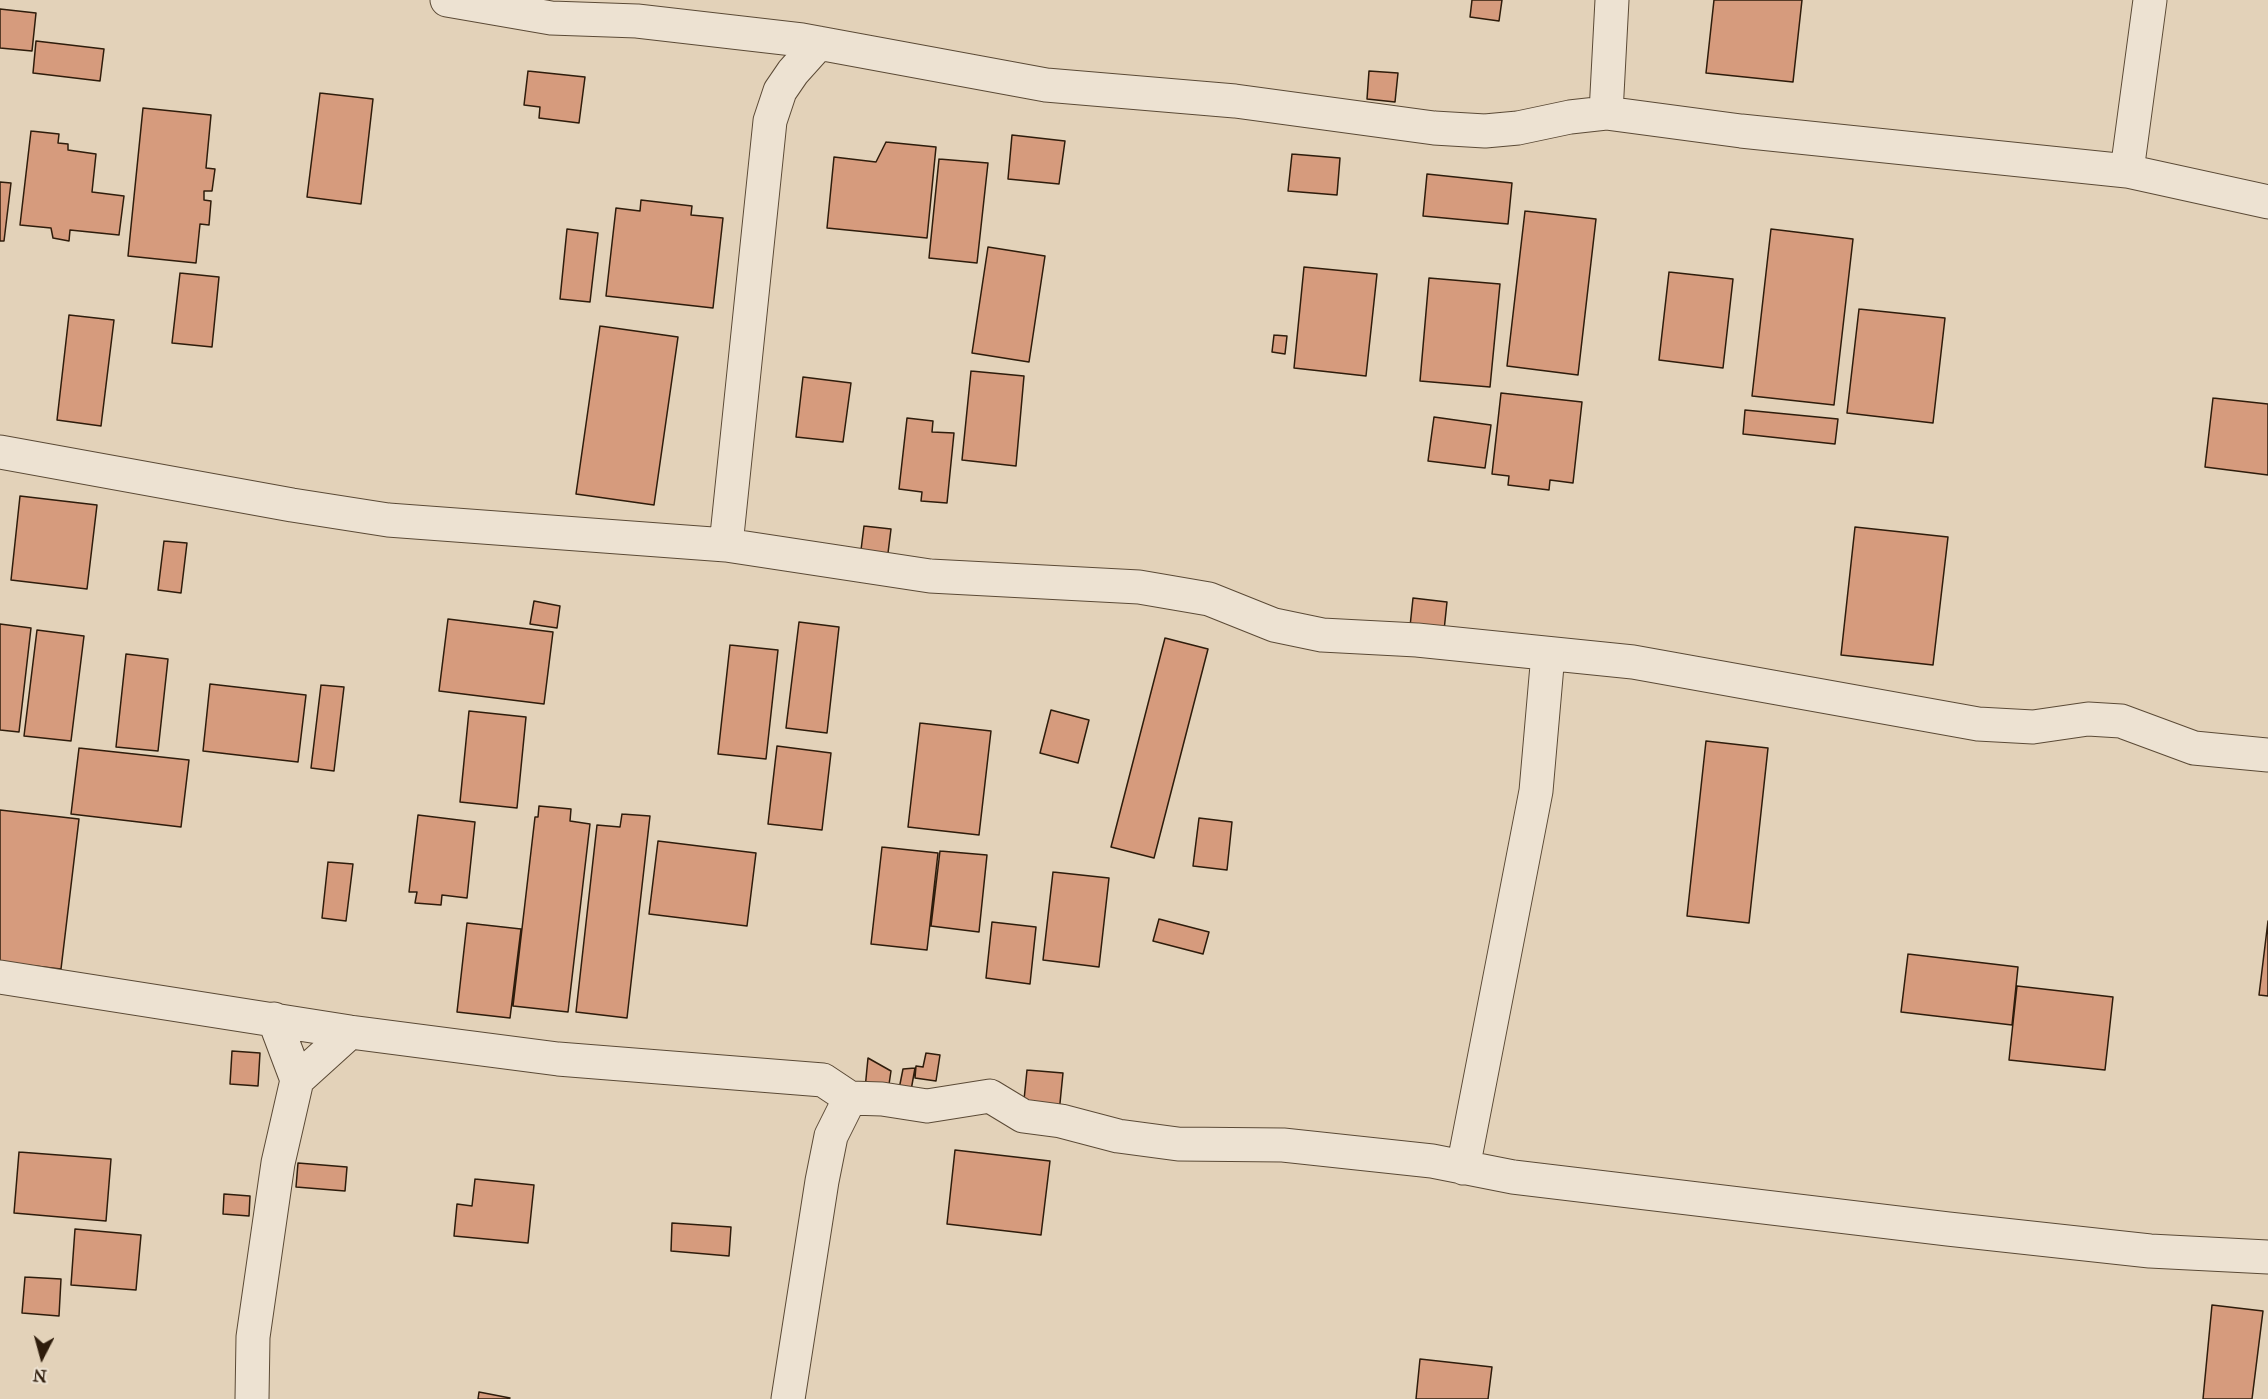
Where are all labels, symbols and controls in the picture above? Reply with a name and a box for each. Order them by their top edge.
north arrow [12,1327,72,1387]
text: N [32,1365,48,1386]

